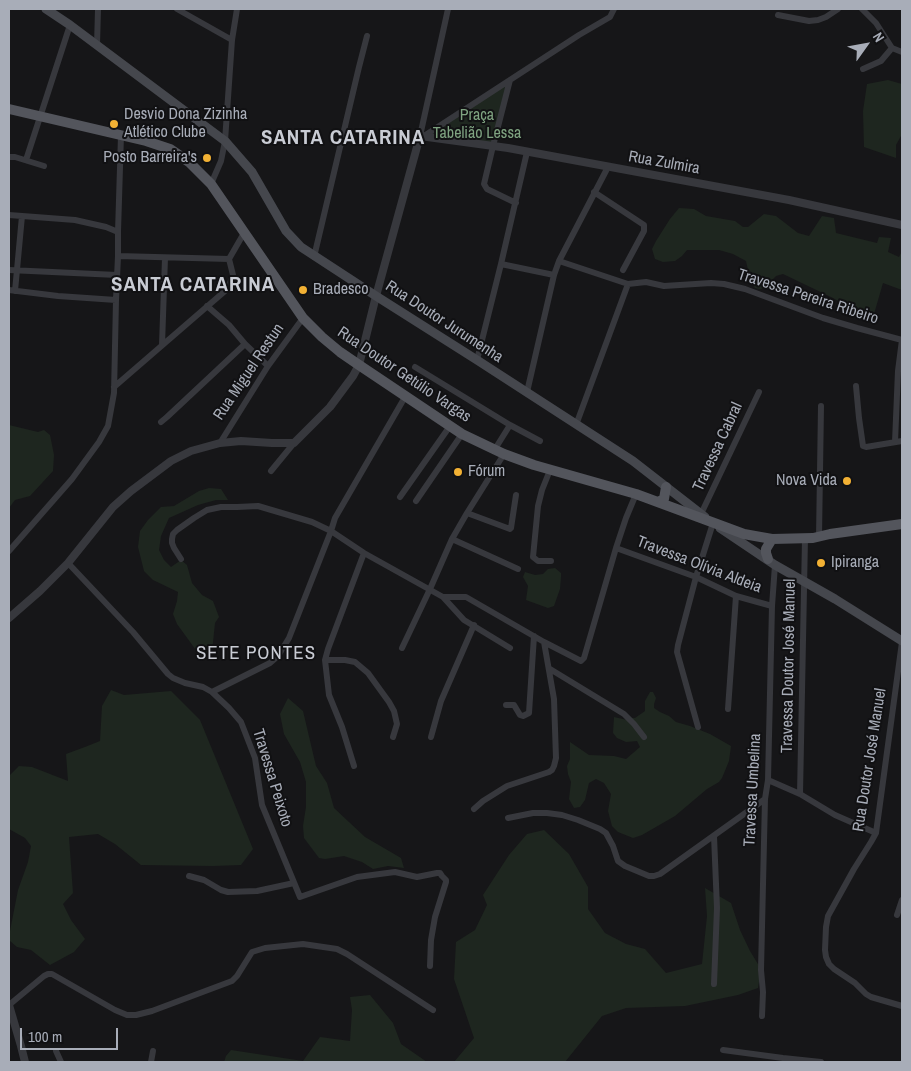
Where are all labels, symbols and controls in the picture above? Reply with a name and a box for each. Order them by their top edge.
north arrow [841,20,891,70]
text: N [869,29,889,45]
place label: Desvio Dona Zizinha Atlético Clube [124,105,247,143]
park label: Praça Tabelião Lessa [433,106,521,144]
marker: Desvio Dona Zizinha Atlético Clube [108,118,120,130]
district label: SANTA CATARINA [259,125,427,151]
street label: Rua Zulmira [627,147,701,179]
place label: Posto Barreira's [103,148,197,168]
marker: Posto Barreira's [201,152,213,164]
street label: Travessa Pereira Ribeiro [735,265,881,329]
district label: SANTA CATARINA [109,272,277,298]
street label: Rua Doutor Jurumenha [382,277,506,367]
place label: Bradesco [313,280,368,300]
marker: Bradesco [297,284,309,296]
street label: Rua Miguel Restun [210,320,288,424]
street label: Rua Doutor Getúlio Vargas [333,323,475,427]
street label: Travessa Cabral [689,400,747,494]
place label: Fórum [468,462,505,482]
marker: Fórum [452,466,464,478]
place label: Nova Vida [776,471,837,491]
marker: Nova Vida [841,475,853,487]
street label: Travessa Olívia Aldeia [634,532,764,598]
place label: Ipiranga [831,553,879,573]
marker: Ipiranga [815,557,827,569]
street label: Travessa Doutor José Manuel [778,579,800,753]
district label: SETE PONTES [195,643,317,665]
street label: Rua Doutor José Manuel [849,687,891,833]
street label: Travessa Peixoto [248,727,296,829]
street label: Travessa Umbelina [740,733,766,847]
scale bar [22,1018,120,1050]
text: 100 m [28,1026,62,1047]

